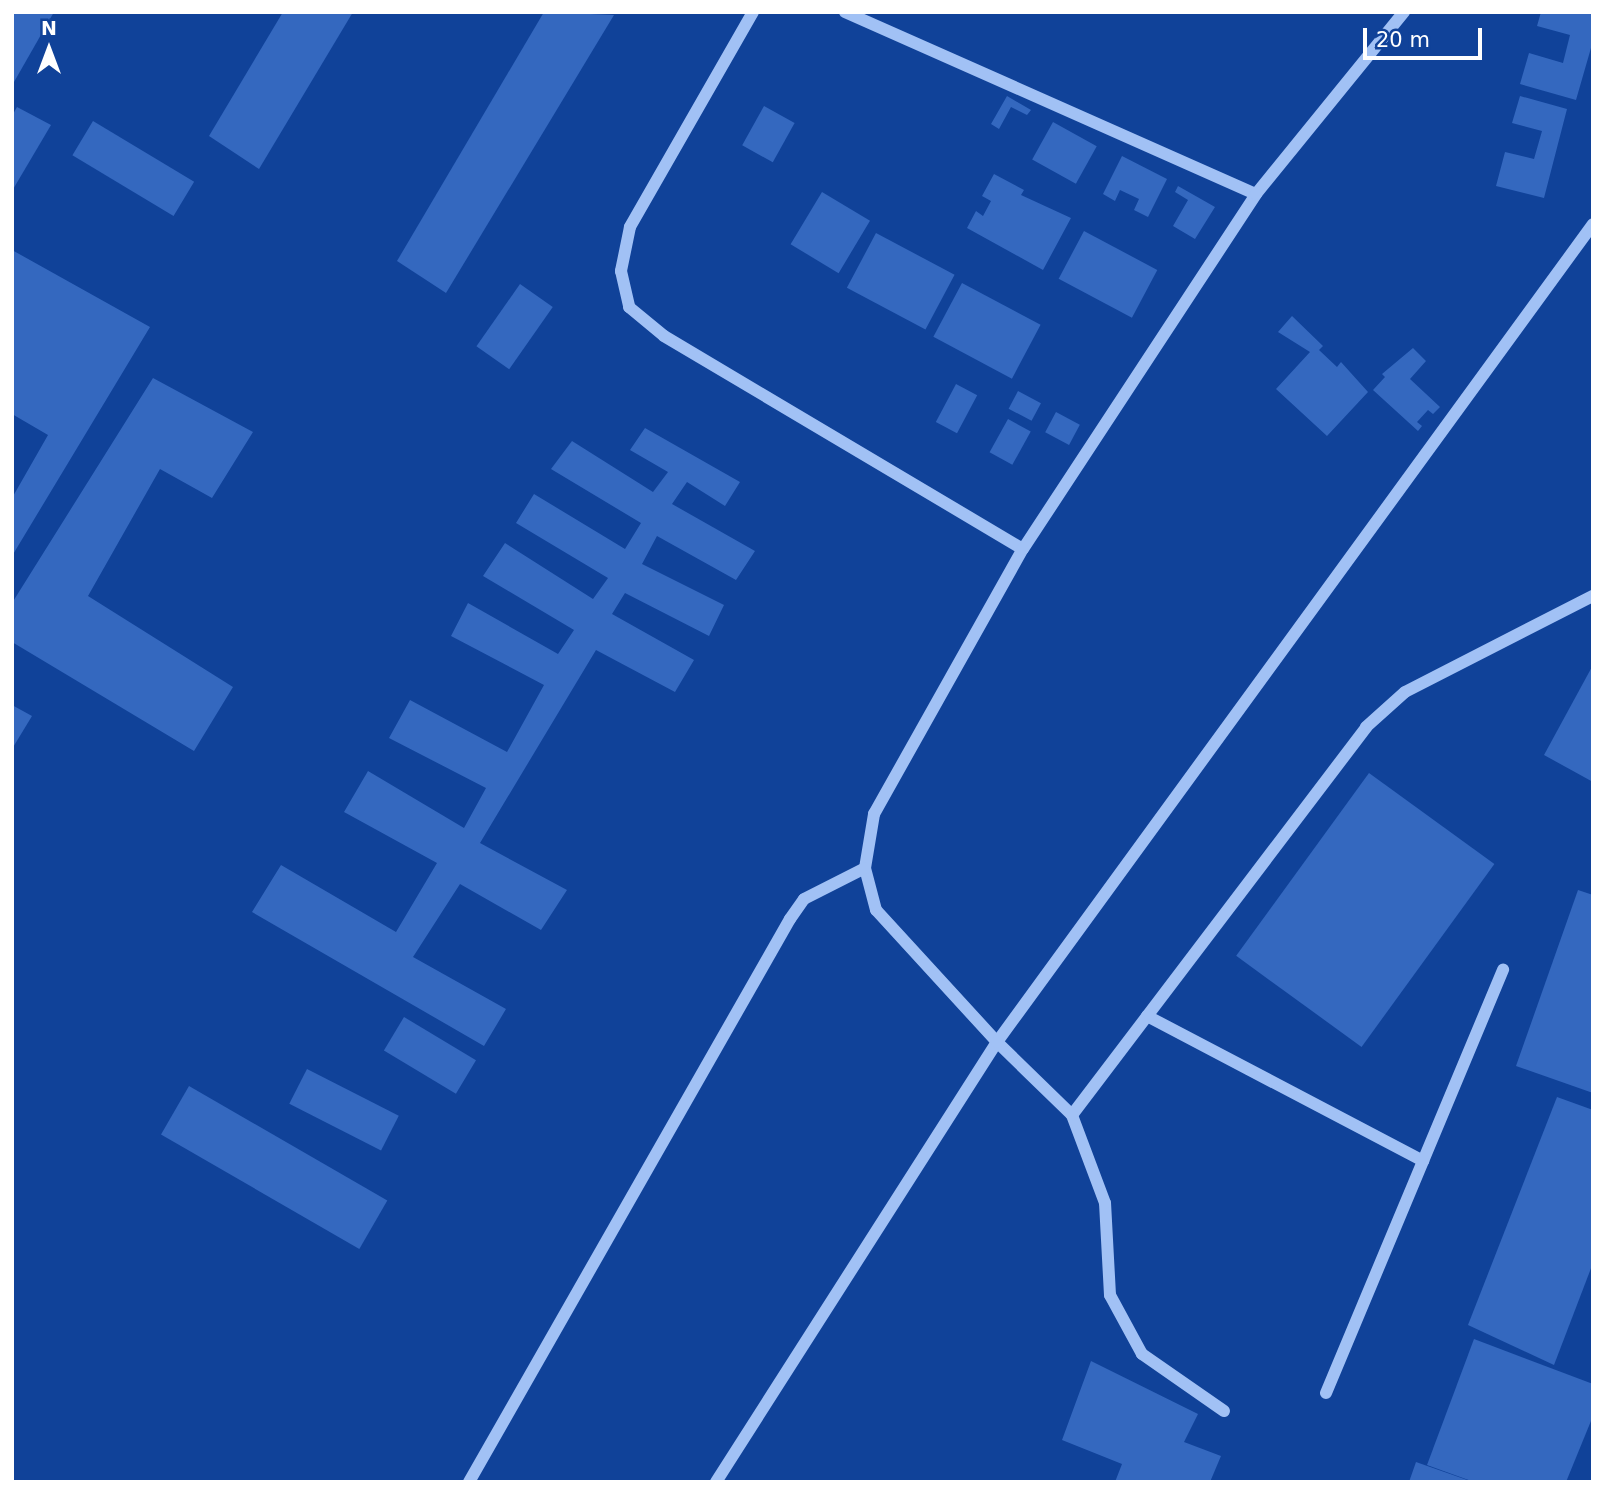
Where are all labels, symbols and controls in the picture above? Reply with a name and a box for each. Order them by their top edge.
north arrow [14,14,84,84]
scale bar [1367,14,1486,58]
text: N [41,17,57,39]
text: 20 m [1376,28,1430,52]

